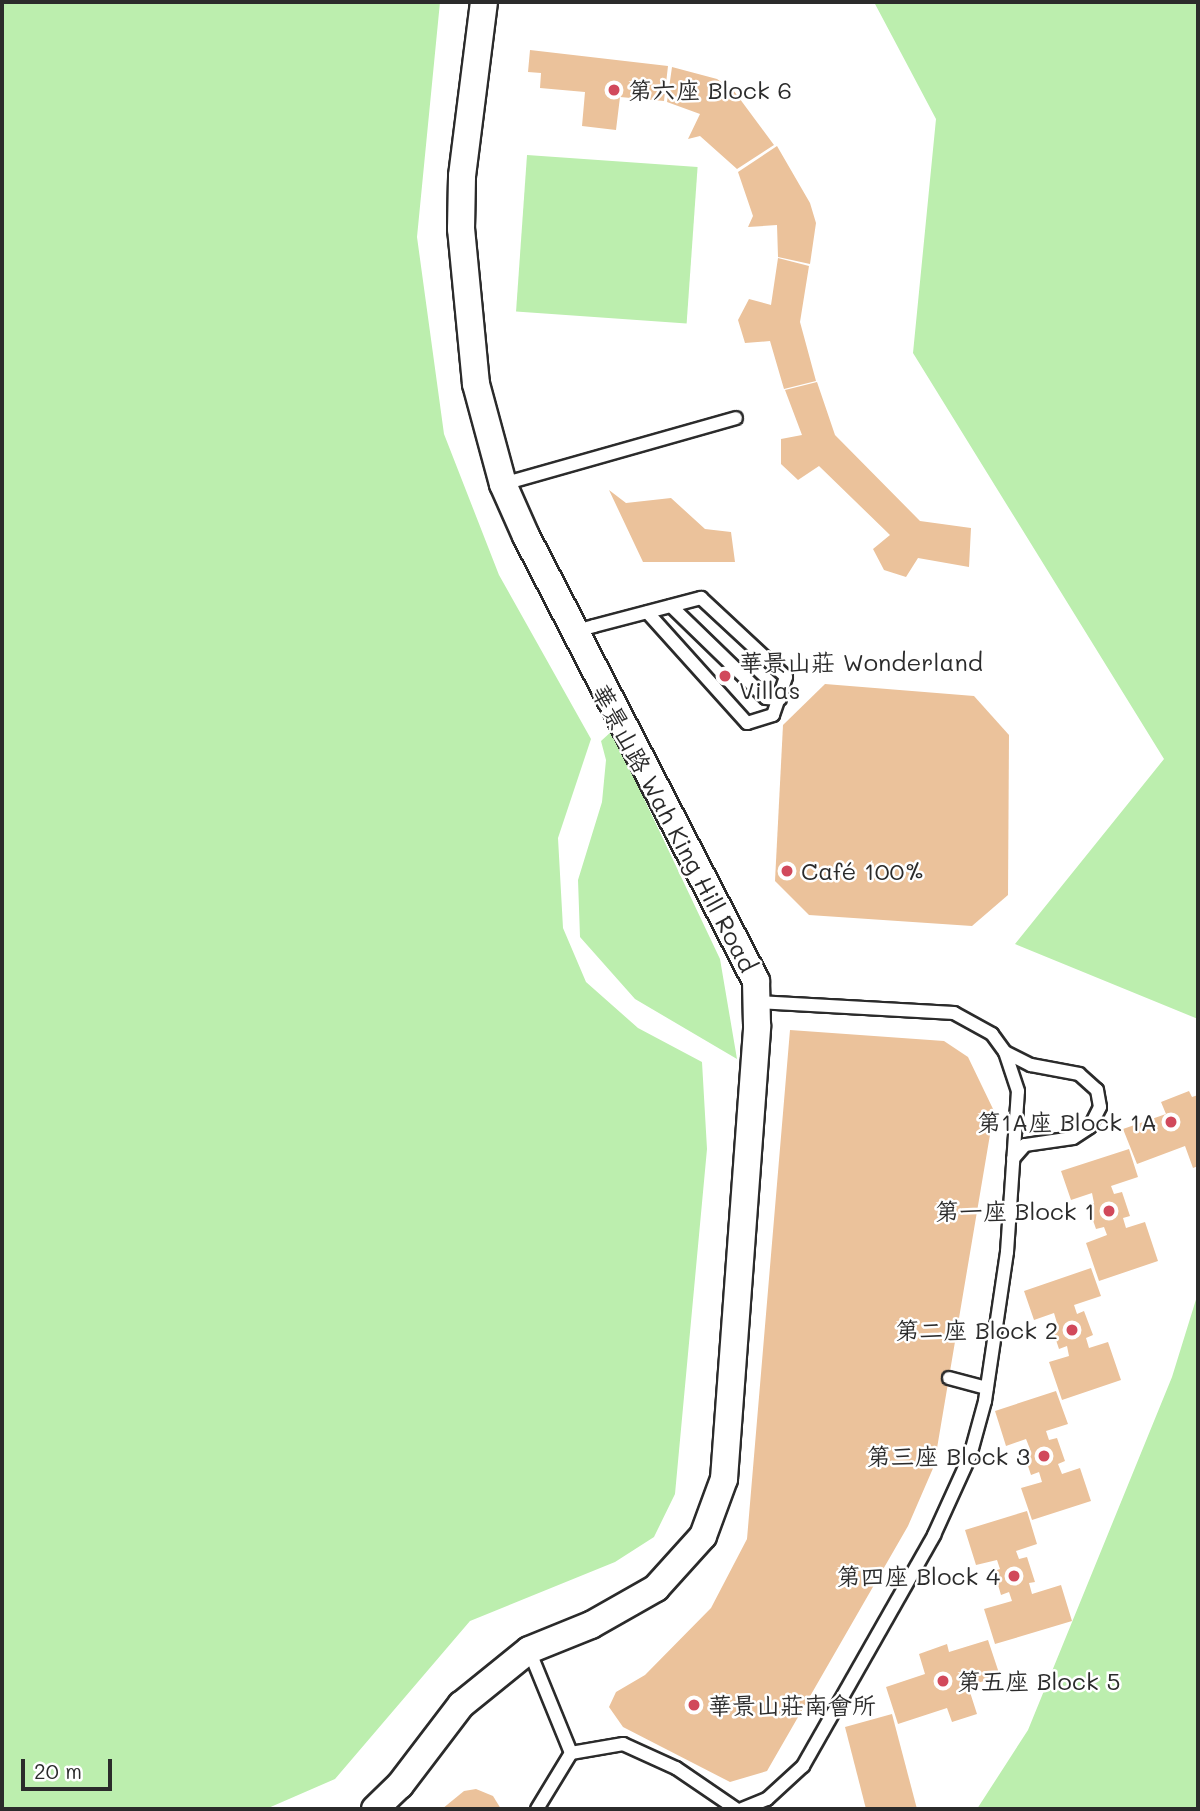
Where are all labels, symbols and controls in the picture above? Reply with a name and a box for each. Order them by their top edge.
place label: 第六座 Block 6 [628,76,792,104]
marker: 第六座 Block 6 [606,82,622,98]
place label: 華景山莊 Wonderland Villas [739,648,983,704]
marker: 華景山莊 Wonderland Villas [717,668,733,684]
street label: 華景山路 Wah King Hill Road [587,679,763,977]
place label: Café 100% [801,857,925,885]
marker: Café 100% [779,863,795,879]
place label: 第1A座 Block 1A [977,1108,1157,1136]
marker: 第1A座 Block 1A [1163,1114,1179,1130]
place label: 第一座 Block 1 [935,1197,1095,1225]
marker: 第一座 Block 1 [1101,1203,1117,1219]
place label: 第二座 Block 2 [895,1316,1058,1344]
marker: 第二座 Block 2 [1064,1322,1080,1338]
place label: 第三座 Block 3 [867,1442,1030,1470]
marker: 第三座 Block 3 [1036,1448,1052,1464]
place label: 第四座 Block 4 [837,1562,1000,1590]
marker: 第四座 Block 4 [1006,1568,1022,1584]
place label: 第五座 Block 5 [957,1667,1120,1695]
marker: 第五座 Block 5 [935,1673,951,1689]
place label: 華景山莊南會所 [708,1691,876,1719]
marker: 華景山莊南會所 [686,1697,702,1713]
scale bar [24,1744,116,1788]
text: 20 m [34,1757,82,1784]

